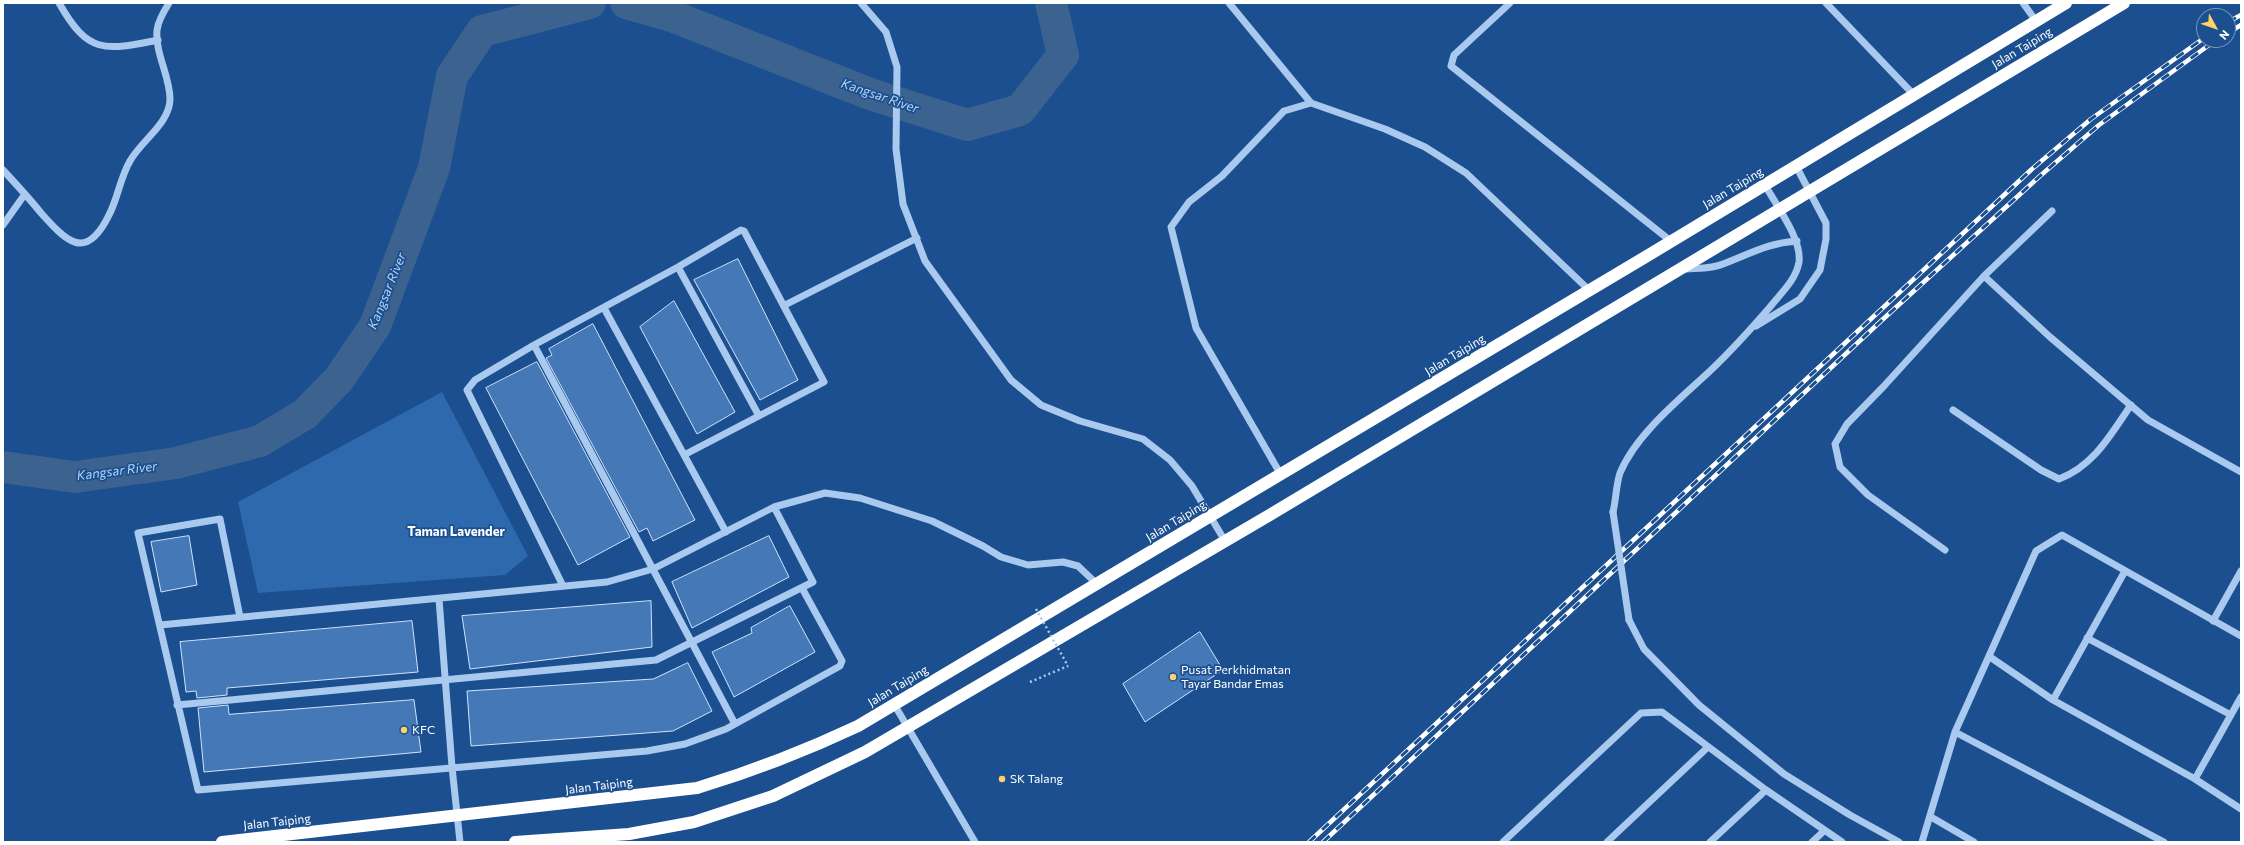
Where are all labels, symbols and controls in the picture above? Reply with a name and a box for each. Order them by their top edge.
north arrow [2196,8,2236,48]
street label: Jalan Taiping [1989,24,2055,72]
text: N [2217,28,2232,43]
water label: Kangsar River [839,75,921,117]
street label: Jalan Taiping [1700,164,1766,212]
water label: Kangsar River [365,251,409,331]
street label: Jalan Taiping [1422,331,1488,379]
water label: Kangsar River [76,458,158,484]
street label: Jalan Taiping [1143,497,1209,545]
district label: Taman Lavender [407,524,505,540]
street label: Jalan Taiping [865,662,931,710]
place label: Pusat Perkhidmatan Tayar Bandar Emas [1181,663,1291,691]
marker: Pusat Perkhidmatan Tayar Bandar Emas [1168,672,1178,682]
place label: KFC [412,723,435,737]
marker: KFC [399,725,409,735]
place label: SK Talang [1010,772,1063,786]
marker: SK Talang [997,774,1007,784]
street label: Jalan Taiping [564,775,634,797]
street label: Jalan Taiping [243,811,311,833]

